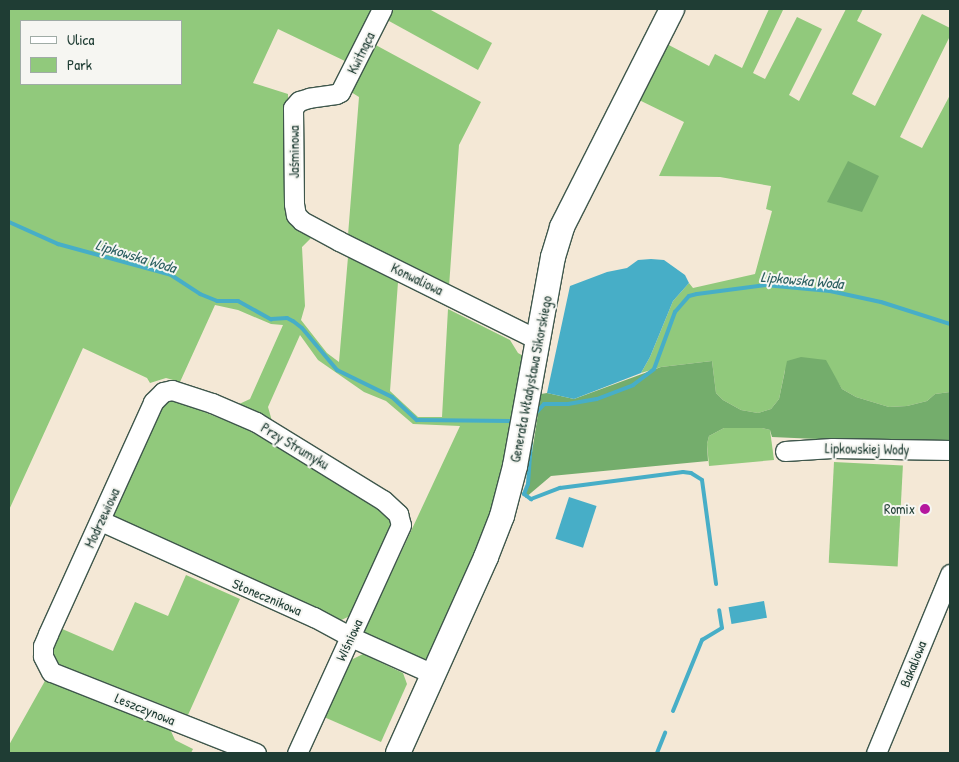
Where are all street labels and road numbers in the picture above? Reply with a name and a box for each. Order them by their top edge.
street label: Kwitnąca [344,29,378,77]
street label: Jaśminowa [286,126,302,178]
street label: Konwaliowa [388,259,446,299]
street label: Generała Władysława Sikorskiego [507,294,555,464]
street label: Przy Strumyku [258,419,332,473]
street label: Lipkowskiej Wody [825,440,909,458]
street label: Modrzewiowa [81,486,123,550]
street label: Słonecznikowa [230,575,304,619]
street label: Wiśniowa [332,616,366,664]
street label: Bakaliowa [896,638,930,690]
street label: Leszczynowa [112,689,178,729]

